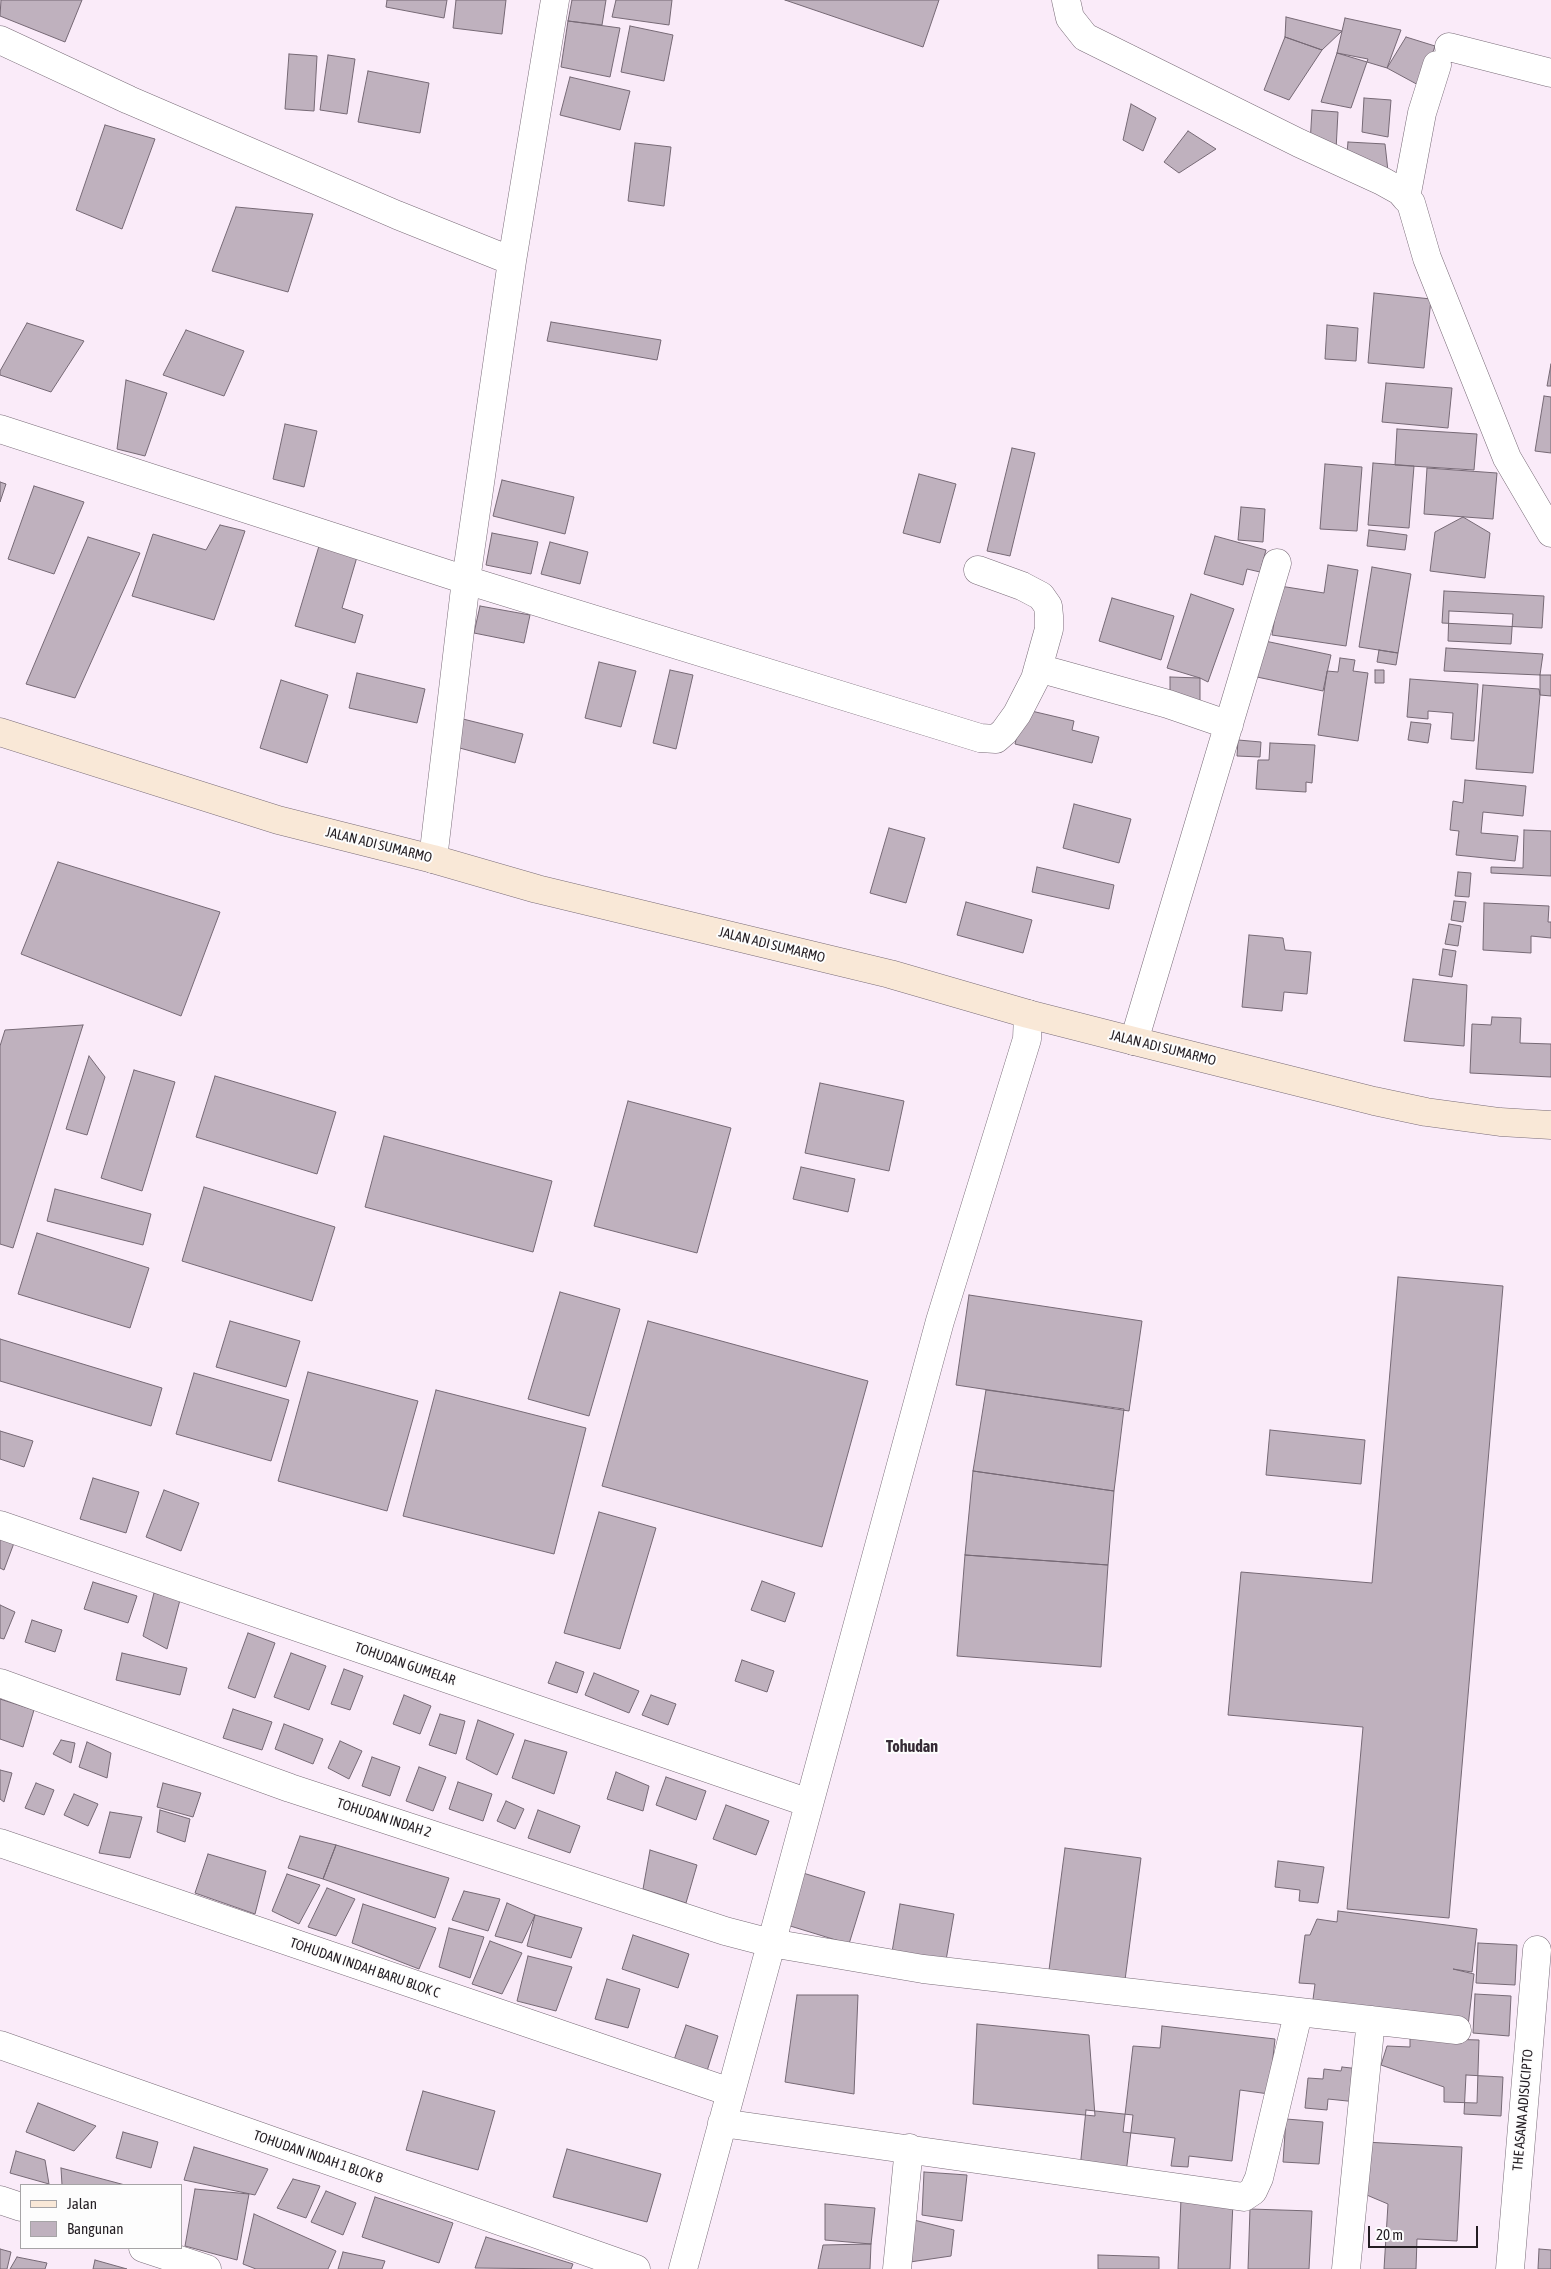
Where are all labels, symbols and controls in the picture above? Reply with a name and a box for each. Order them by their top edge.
street label: JALAN ADI SUMARMO [324,824,434,866]
street label: JALAN ADI SUMARMO [717,924,827,966]
street label: JALAN ADI SUMARMO [1108,1027,1218,1069]
street label: TOHUDAN GUMELAR [352,1639,458,1689]
district label: Tohudan [886,1737,938,1757]
street label: TOHUDAN INDAH 2 [335,1795,433,1841]
street label: TOHUDAN INDAH BARU BLOK C [288,1934,442,2002]
street label: THE ASANA ADISUCIPTO [1509,2049,1537,2171]
street label: TOHUDAN INDAH 1 BLOK B [251,2127,385,2187]
legend [20,2184,182,2249]
text: Jalan [67,2195,97,2212]
scale bar [1371,2216,1481,2248]
text: Bangunan [67,2220,124,2237]
text: 20 m [1376,2226,1403,2243]

